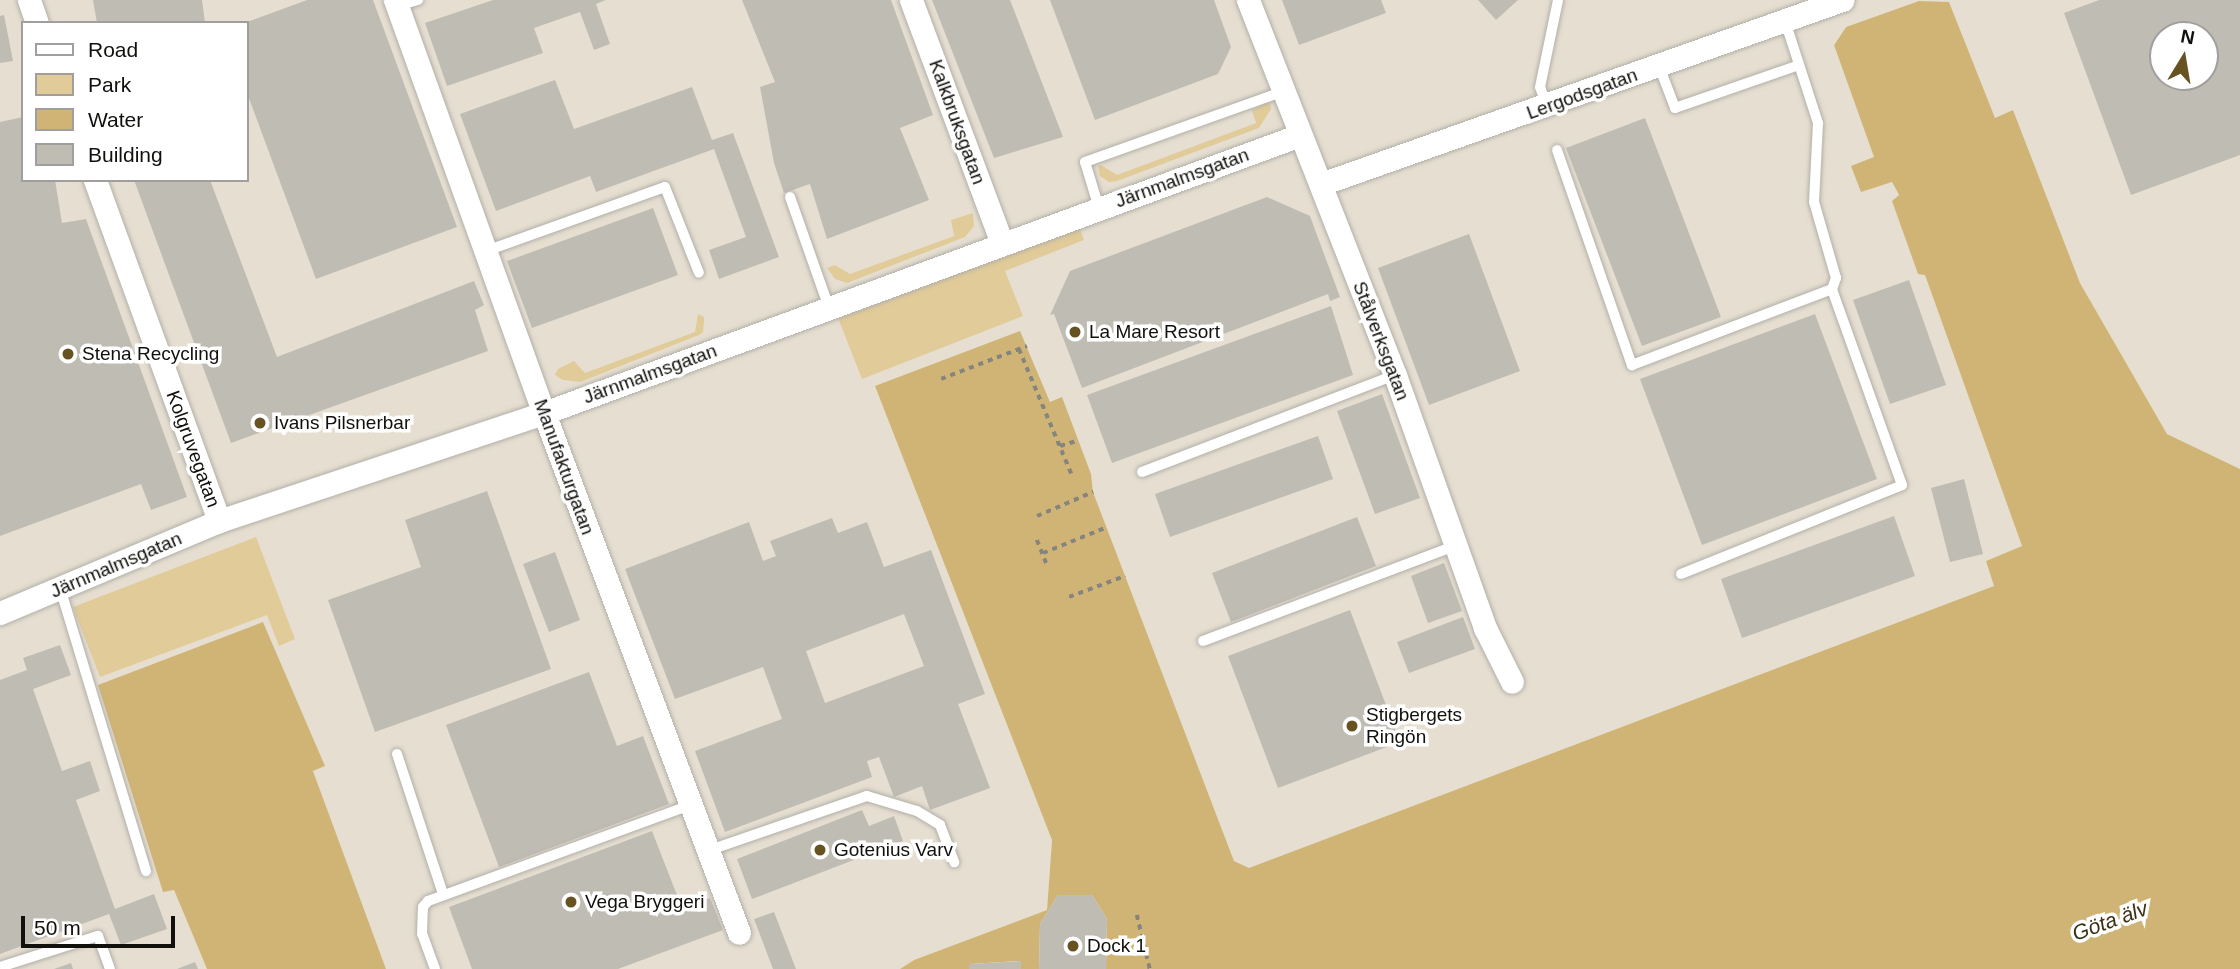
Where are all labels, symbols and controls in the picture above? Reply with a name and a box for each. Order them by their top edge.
legend [21,21,248,182]
north arrow [2149,21,2219,91]
text: N [2179,25,2196,48]
text: Road [88,38,138,61]
street label: Kalkbruksgatan [924,57,990,187]
street label: Lergodsgatan [1524,63,1640,125]
text: Park [88,73,131,96]
text: Water [88,108,143,131]
text: Building [88,143,163,166]
street label: Järnmalmsgatan [1112,143,1252,213]
street label: Stålverksgatan [1348,278,1414,404]
place label: La Mare Resort [1089,321,1220,343]
marker: La Mare Resort [1067,324,1083,340]
street label: Järnmalmsgatan [580,339,720,409]
place label: Stena Recycling [82,343,219,365]
marker: Stena Recycling [60,346,76,362]
street label: Kolgruvegatan [161,388,225,510]
street label: Manufakturgatan [529,396,599,538]
place label: Ivans Pilsnerbar [274,412,410,434]
marker: Ivans Pilsnerbar [252,415,268,431]
street label: Järnmalmsgatan [47,527,185,603]
place label: Stigbergets Ringön [1366,704,1462,748]
marker: Stigbergets Ringön [1344,718,1360,734]
place label: Gotenius Varv [834,839,953,861]
marker: Gotenius Varv [812,842,828,858]
place label: Vega Bryggeri [585,891,704,913]
marker: Vega Bryggeri [563,894,579,910]
water label: Göta älv [2069,896,2151,946]
scale bar [24,902,178,946]
text: 50 m [34,916,81,939]
place label: Dock 1 [1087,935,1146,957]
marker: Dock 1 [1065,938,1081,954]

